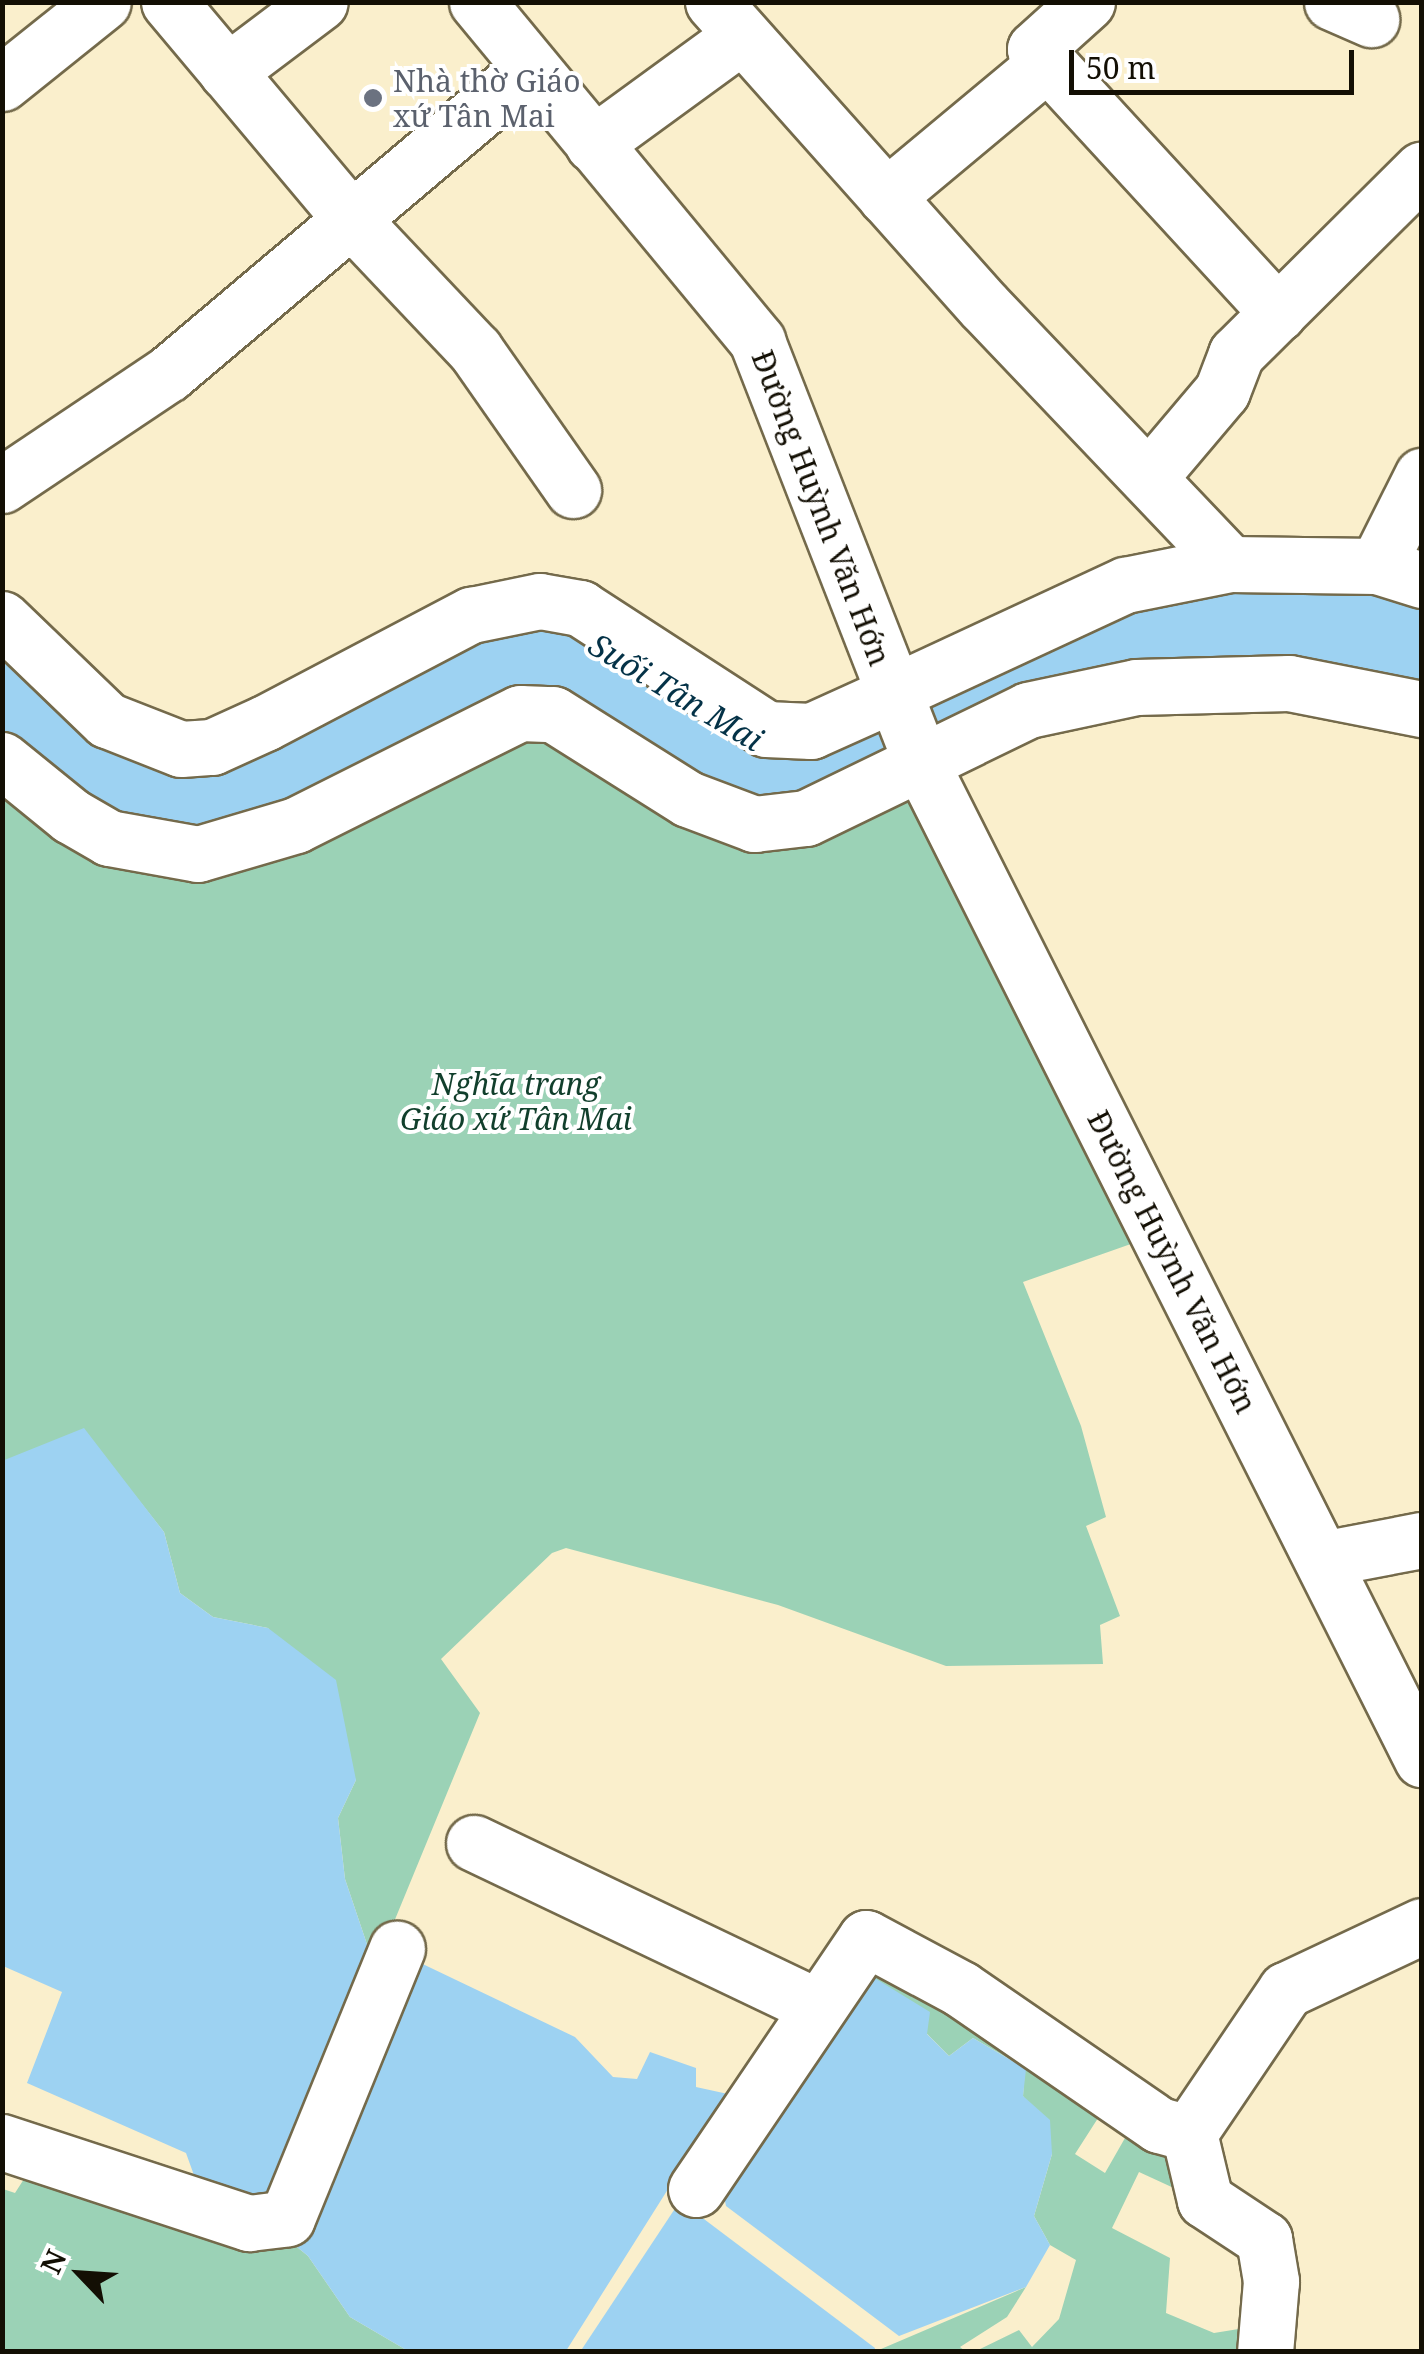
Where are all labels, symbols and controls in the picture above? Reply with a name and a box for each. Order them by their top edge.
scale bar [1074,30,1359,92]
text: 50 m [1086,47,1156,88]
place label: Nhà thờ Giáo xứ Tân Mai [393,63,580,134]
marker: Nhà thờ Giáo xứ Tân Mai [362,87,384,109]
street label: Đường Huỳnh Văn Hớn [744,345,898,671]
water label: Suối Tân Mai [582,625,770,759]
park label: Nghĩa trang Giáo xứ Tân Mai [400,1066,632,1136]
street label: Đường Huỳnh Văn Hớn [1080,1105,1264,1419]
north arrow [30,2224,130,2324]
text: N [31,2243,75,2279]

